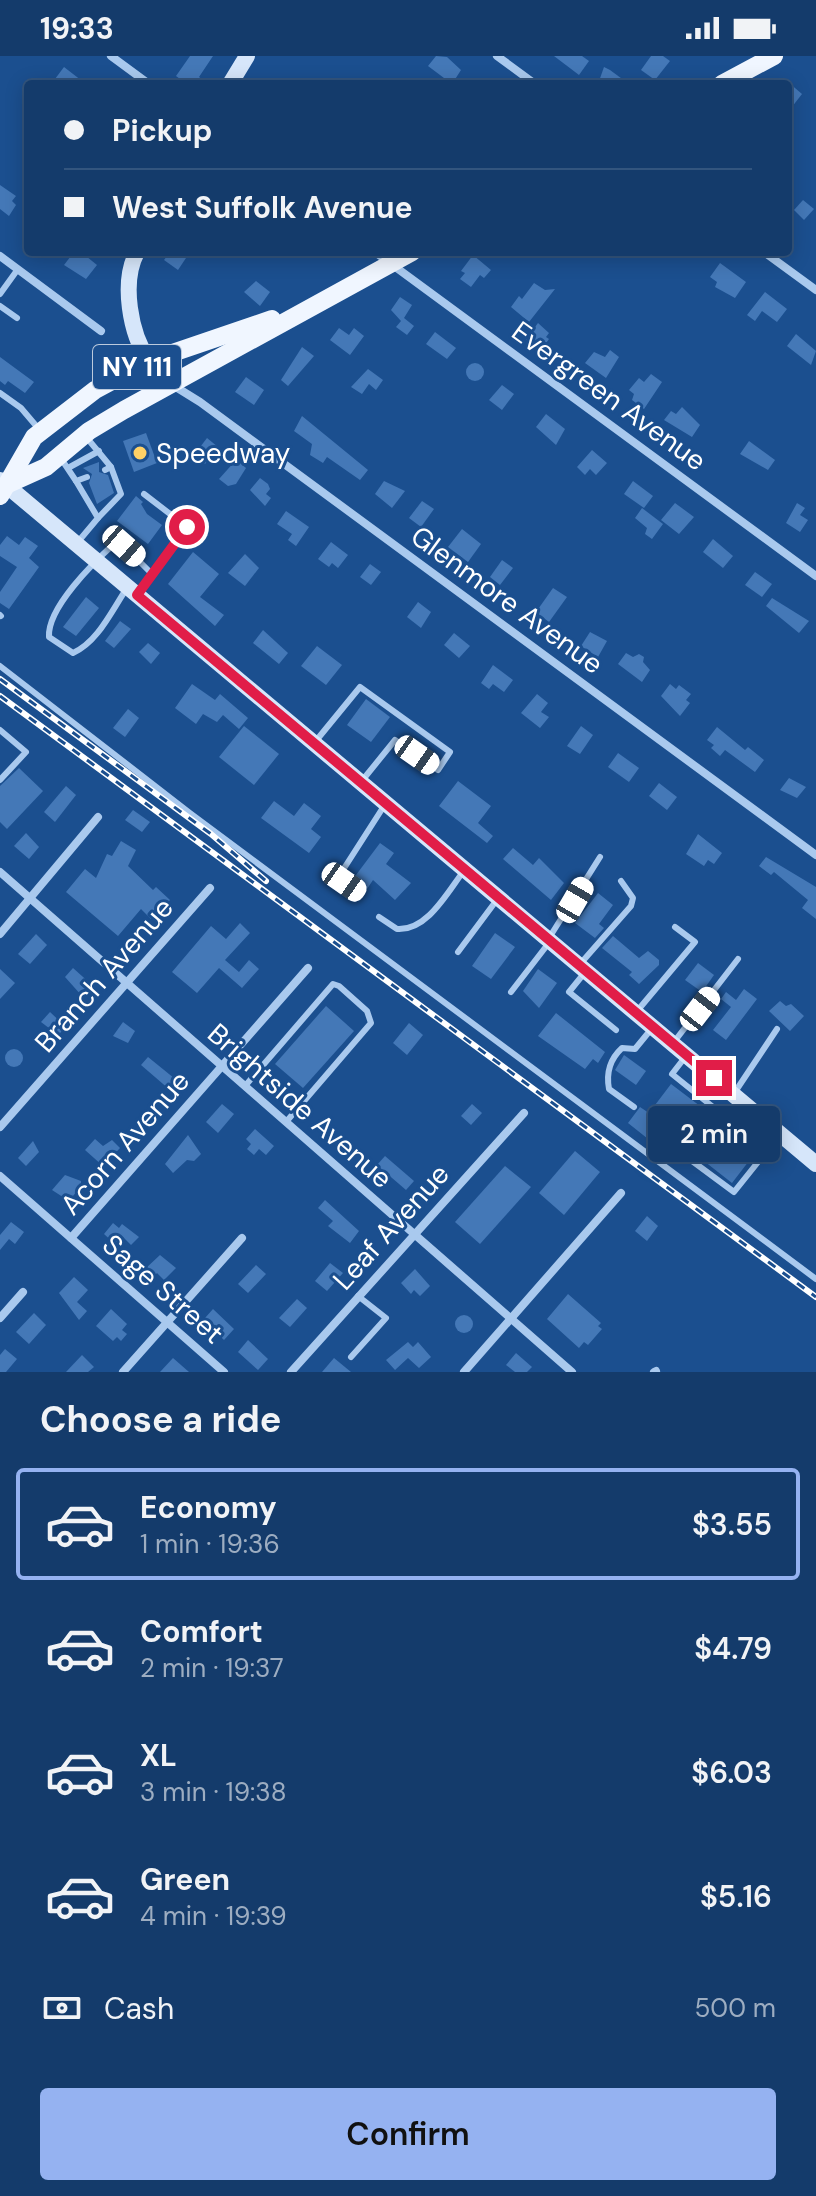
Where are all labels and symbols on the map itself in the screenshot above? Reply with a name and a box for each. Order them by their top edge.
street label: Evergreen Avenue [504,313,714,479]
road number: NY 111 [93,345,181,389]
place label: Speedway [156,435,290,472]
marker: Speedway [131,444,149,462]
route start [169,509,205,545]
street label: Glenmore Avenue [403,518,611,682]
car [98,521,150,571]
car [390,731,444,779]
car [317,858,371,906]
car [553,873,597,927]
street label: Branch Avenue [27,890,181,1060]
car [676,983,724,1035]
street label: Brightside Avenue [200,1015,400,1197]
route end [696,1060,732,1096]
street label: Acorn Avenue [52,1063,198,1223]
callout: 2 min [648,1106,780,1162]
street label: Leaf Avenue [325,1156,457,1298]
street label: Sage Street [95,1226,231,1352]

